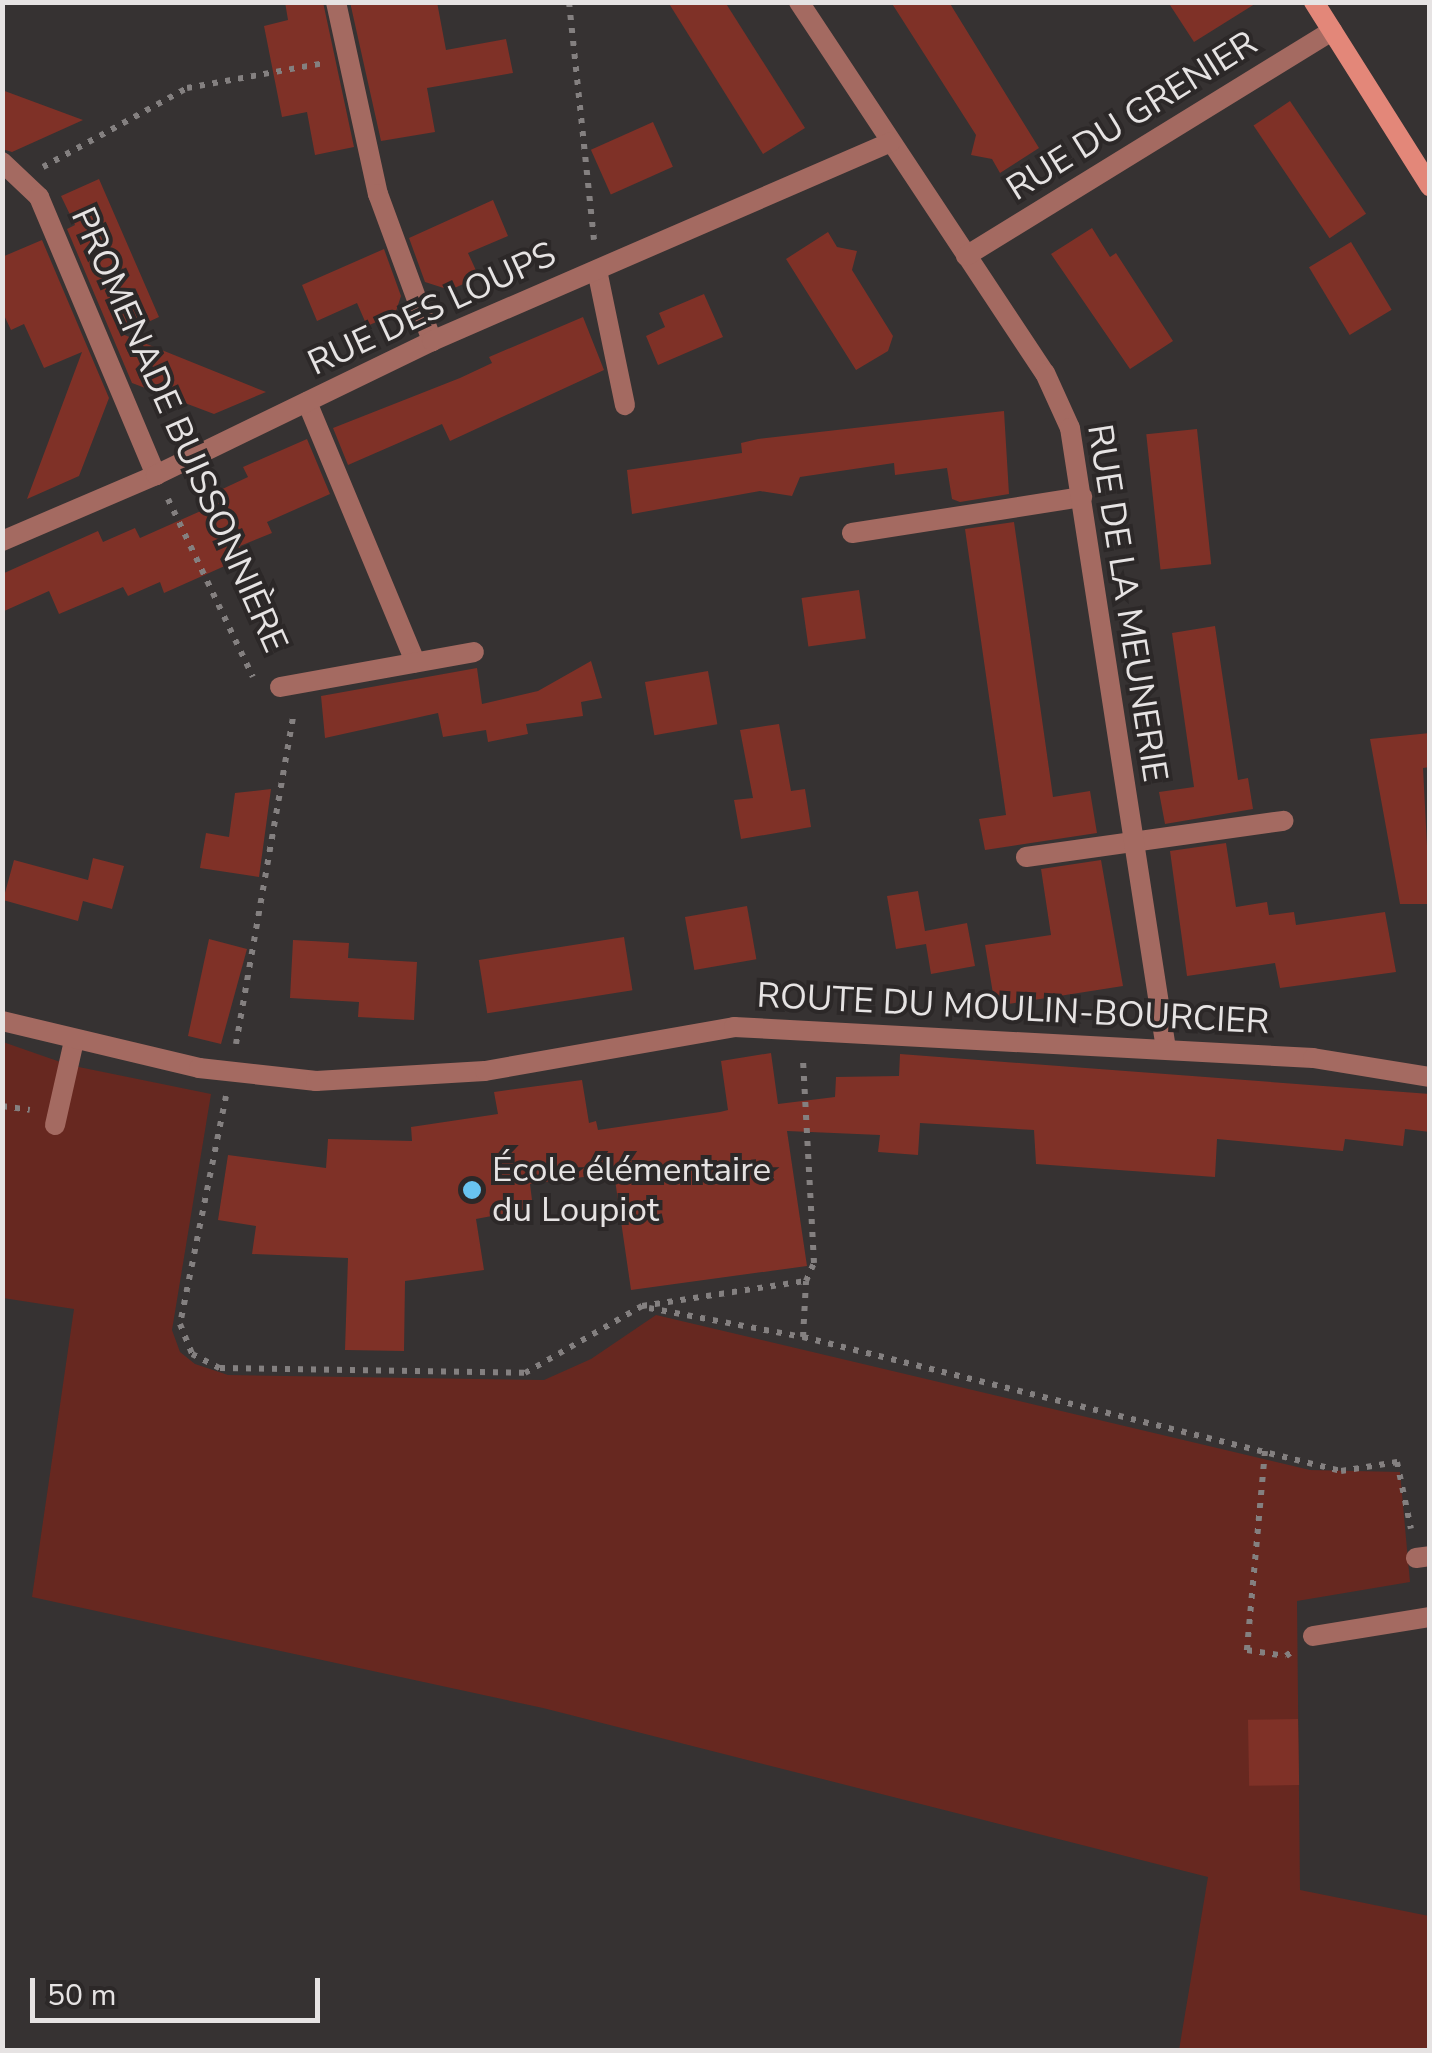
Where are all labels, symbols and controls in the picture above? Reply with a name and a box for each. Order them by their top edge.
street label: RUE DU GRENIER [999,22,1265,210]
street label: PROMENADE BUISSONNIÈRE [62,201,296,659]
street label: RUE DES LOUPS [301,233,563,385]
street label: RUE DE LA MEUNERIE [1078,421,1176,785]
street label: ROUTE DU MOULIN-BOURCIER [756,975,1270,1043]
place label: École élémentaire du Loupiot [492,1149,771,1231]
marker: École élémentaire du Loupiot [461,1179,483,1201]
scale bar [35,1958,325,2020]
text: 50 m [47,1975,116,2016]

